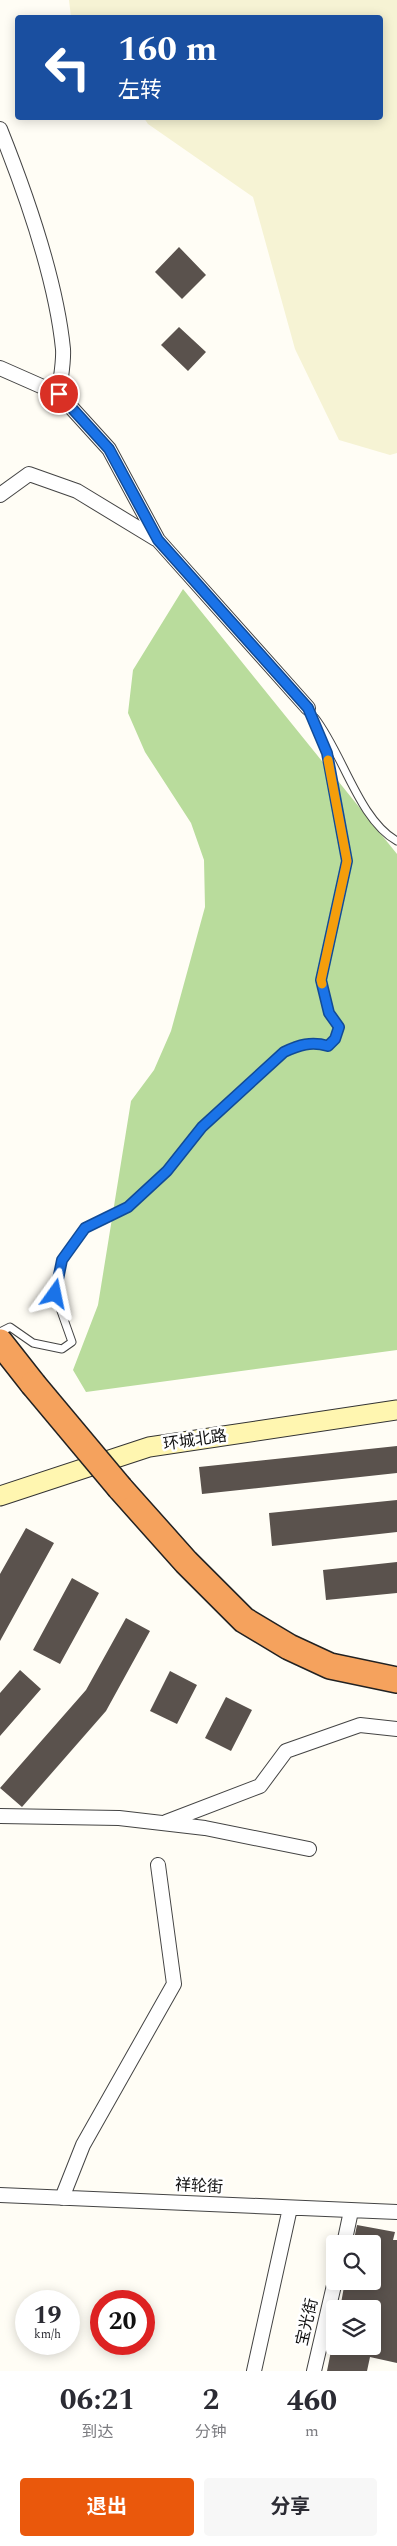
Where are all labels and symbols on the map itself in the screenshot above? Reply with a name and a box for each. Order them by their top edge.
pin [38,373,80,415]
position arrow [28,1267,80,1319]
street label: 环城北路 [162,1424,228,1456]
street label: 祥轮街 [174,2173,224,2199]
speed limit sign: 20 [90,2290,155,2355]
street label: 宝光街 [290,2296,324,2348]

